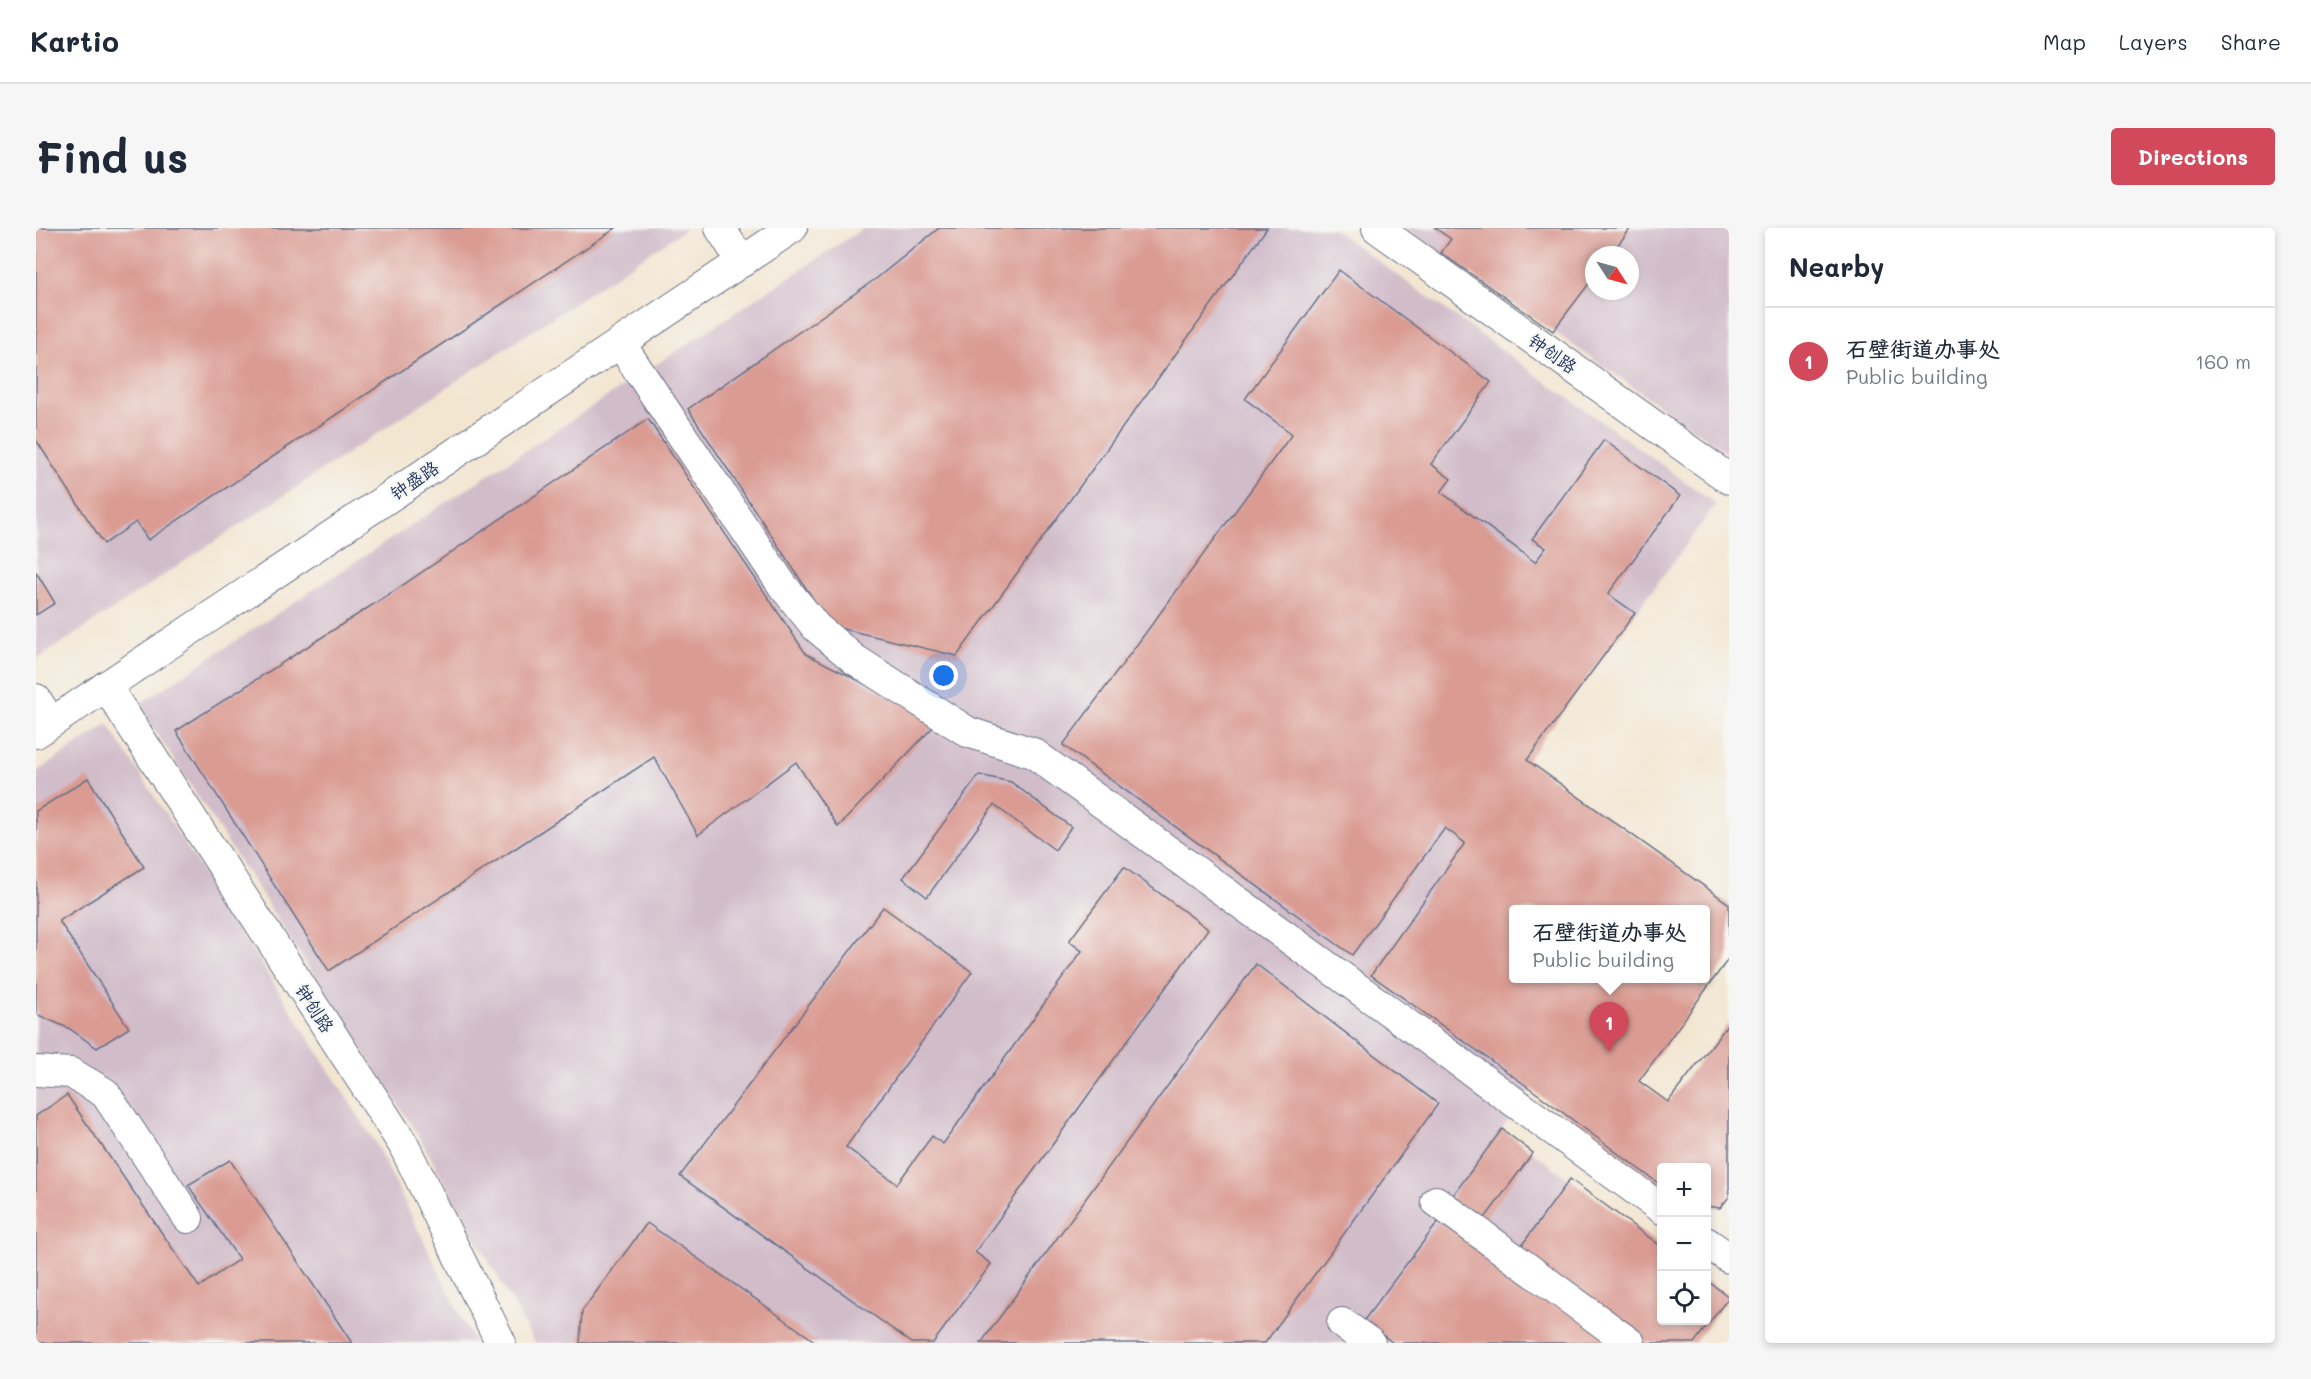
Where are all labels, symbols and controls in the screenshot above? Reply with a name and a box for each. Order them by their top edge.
text: Kartio [30,23,119,59]
text: Map [2043,28,2086,55]
text: Layers [2119,28,2188,55]
text: Share [2221,28,2281,55]
button: Directions [2111,128,2275,185]
text: Find us [36,129,188,184]
north arrow [1585,246,1639,300]
text: Nearby [1789,250,1884,284]
street label: 钟创路 [1524,328,1582,378]
text: 石壁街道办事处 [1846,334,2000,363]
text: 1 [1804,348,1813,374]
text: 160 m [2195,348,2251,374]
text: Public building [1846,363,1988,389]
street label: 钟盛路 [385,455,443,505]
your location [929,661,958,690]
popup [1509,905,1710,983]
text: 石壁街道办事处 [1532,917,1687,946]
text: Public building [1532,946,1674,972]
street label: 钟创路 [290,979,340,1037]
pin: 1 [1590,1002,1628,1052]
map controls [1657,1163,1711,1325]
button: + [1657,1163,1711,1217]
button: − [1657,1217,1711,1271]
button: locate [1657,1271,1711,1325]

